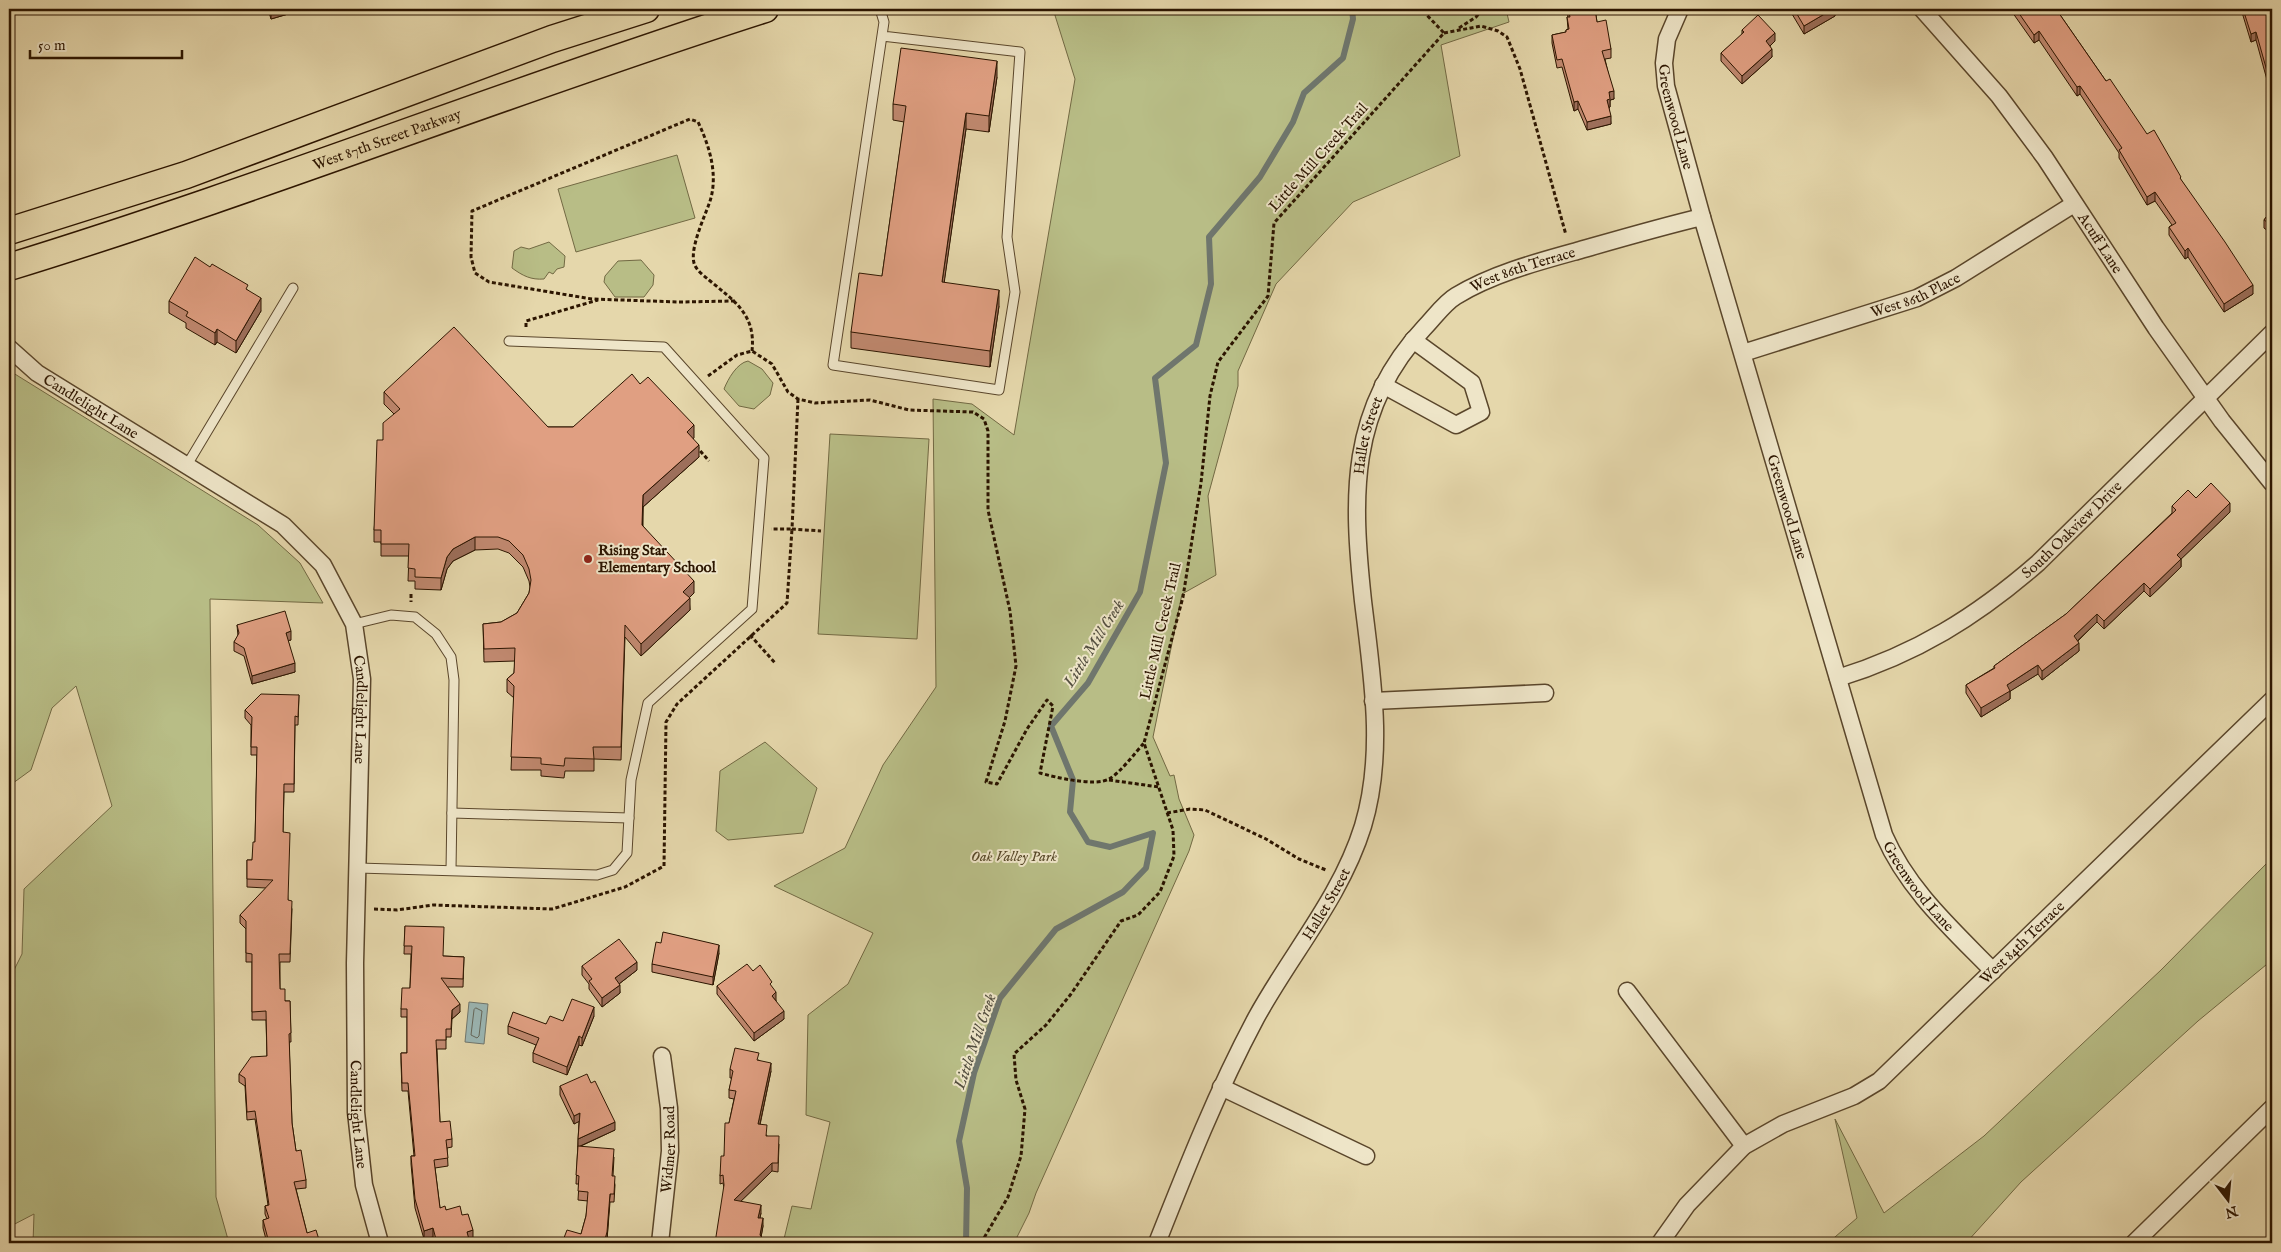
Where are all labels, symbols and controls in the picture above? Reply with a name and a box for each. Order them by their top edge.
scale bar [30,28,182,60]
text: 50 m [38,36,66,55]
street label: Greenwood Lane [1654,63,1698,172]
street label: Little Mill Creek Trail [1265,98,1373,216]
street label: West 87th Street Parkway [310,104,464,175]
street label: Acuff Lane [2073,209,2127,277]
street label: West 86th Terrace [1467,243,1578,297]
street label: West 86th Place [1868,268,1964,322]
street label: Candlelight Lane [39,370,142,444]
street label: Hallet Street [1350,394,1387,476]
street label: Greenwood Lane [1762,452,1811,562]
street label: South Oakview Drive [2018,477,2126,583]
place label: Rising Star Elementary School [598,541,717,577]
marker: Rising Star Elementary School [582,553,594,565]
street label: Little Mill Creek Trail [1135,560,1186,701]
water label: Little Mill Creek [1059,596,1130,692]
street label: Candlelight Lane [349,654,371,764]
street label: Greenwood Lane [1878,838,1958,936]
park label: Oak Valley Park [971,847,1057,866]
street label: Hallet Street [1298,865,1355,944]
street label: West 84th Terrace [1976,897,2069,988]
water label: Little Mill Creek [950,991,1002,1093]
street label: Candlelight Lane [346,1060,371,1170]
street label: Widmer Road [656,1105,680,1194]
north arrow [2204,1174,2254,1224]
text: N [2223,1201,2241,1222]

